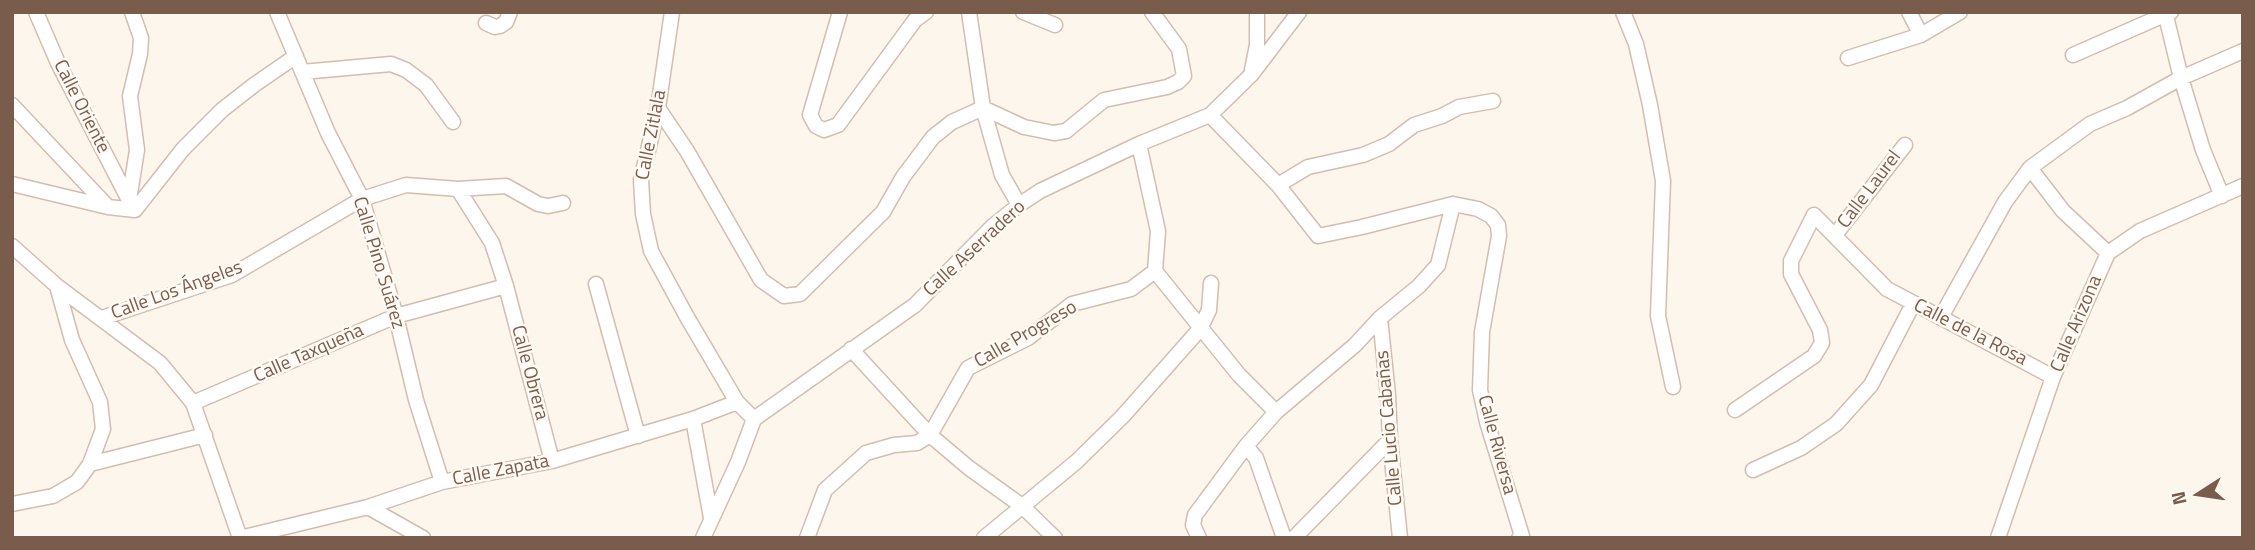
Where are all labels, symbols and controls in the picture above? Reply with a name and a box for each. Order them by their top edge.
street label: Calle Oriente [48,57,114,157]
street label: Calle Zitlala [632,88,672,182]
street label: Calle Laurel [1833,147,1907,233]
street label: Calle Pino Suárez [347,194,409,332]
street label: Calle Aserradero [919,196,1031,302]
street label: Calle Los Ángeles [108,257,246,325]
street label: Calle Arizona [2046,272,2108,376]
street label: Calle de la Rosa [1909,295,2031,371]
street label: Calle Progreso [971,296,1081,374]
street label: Calle Taxqueña [250,320,368,388]
street label: Calle Obrera [505,323,553,423]
street label: Calle Lucio Cabañas [1372,349,1408,507]
street label: Calle Riversa [1472,393,1520,497]
street label: Calle Zapata [451,450,551,492]
north arrow [2164,459,2234,529]
text: N [2162,489,2194,508]

